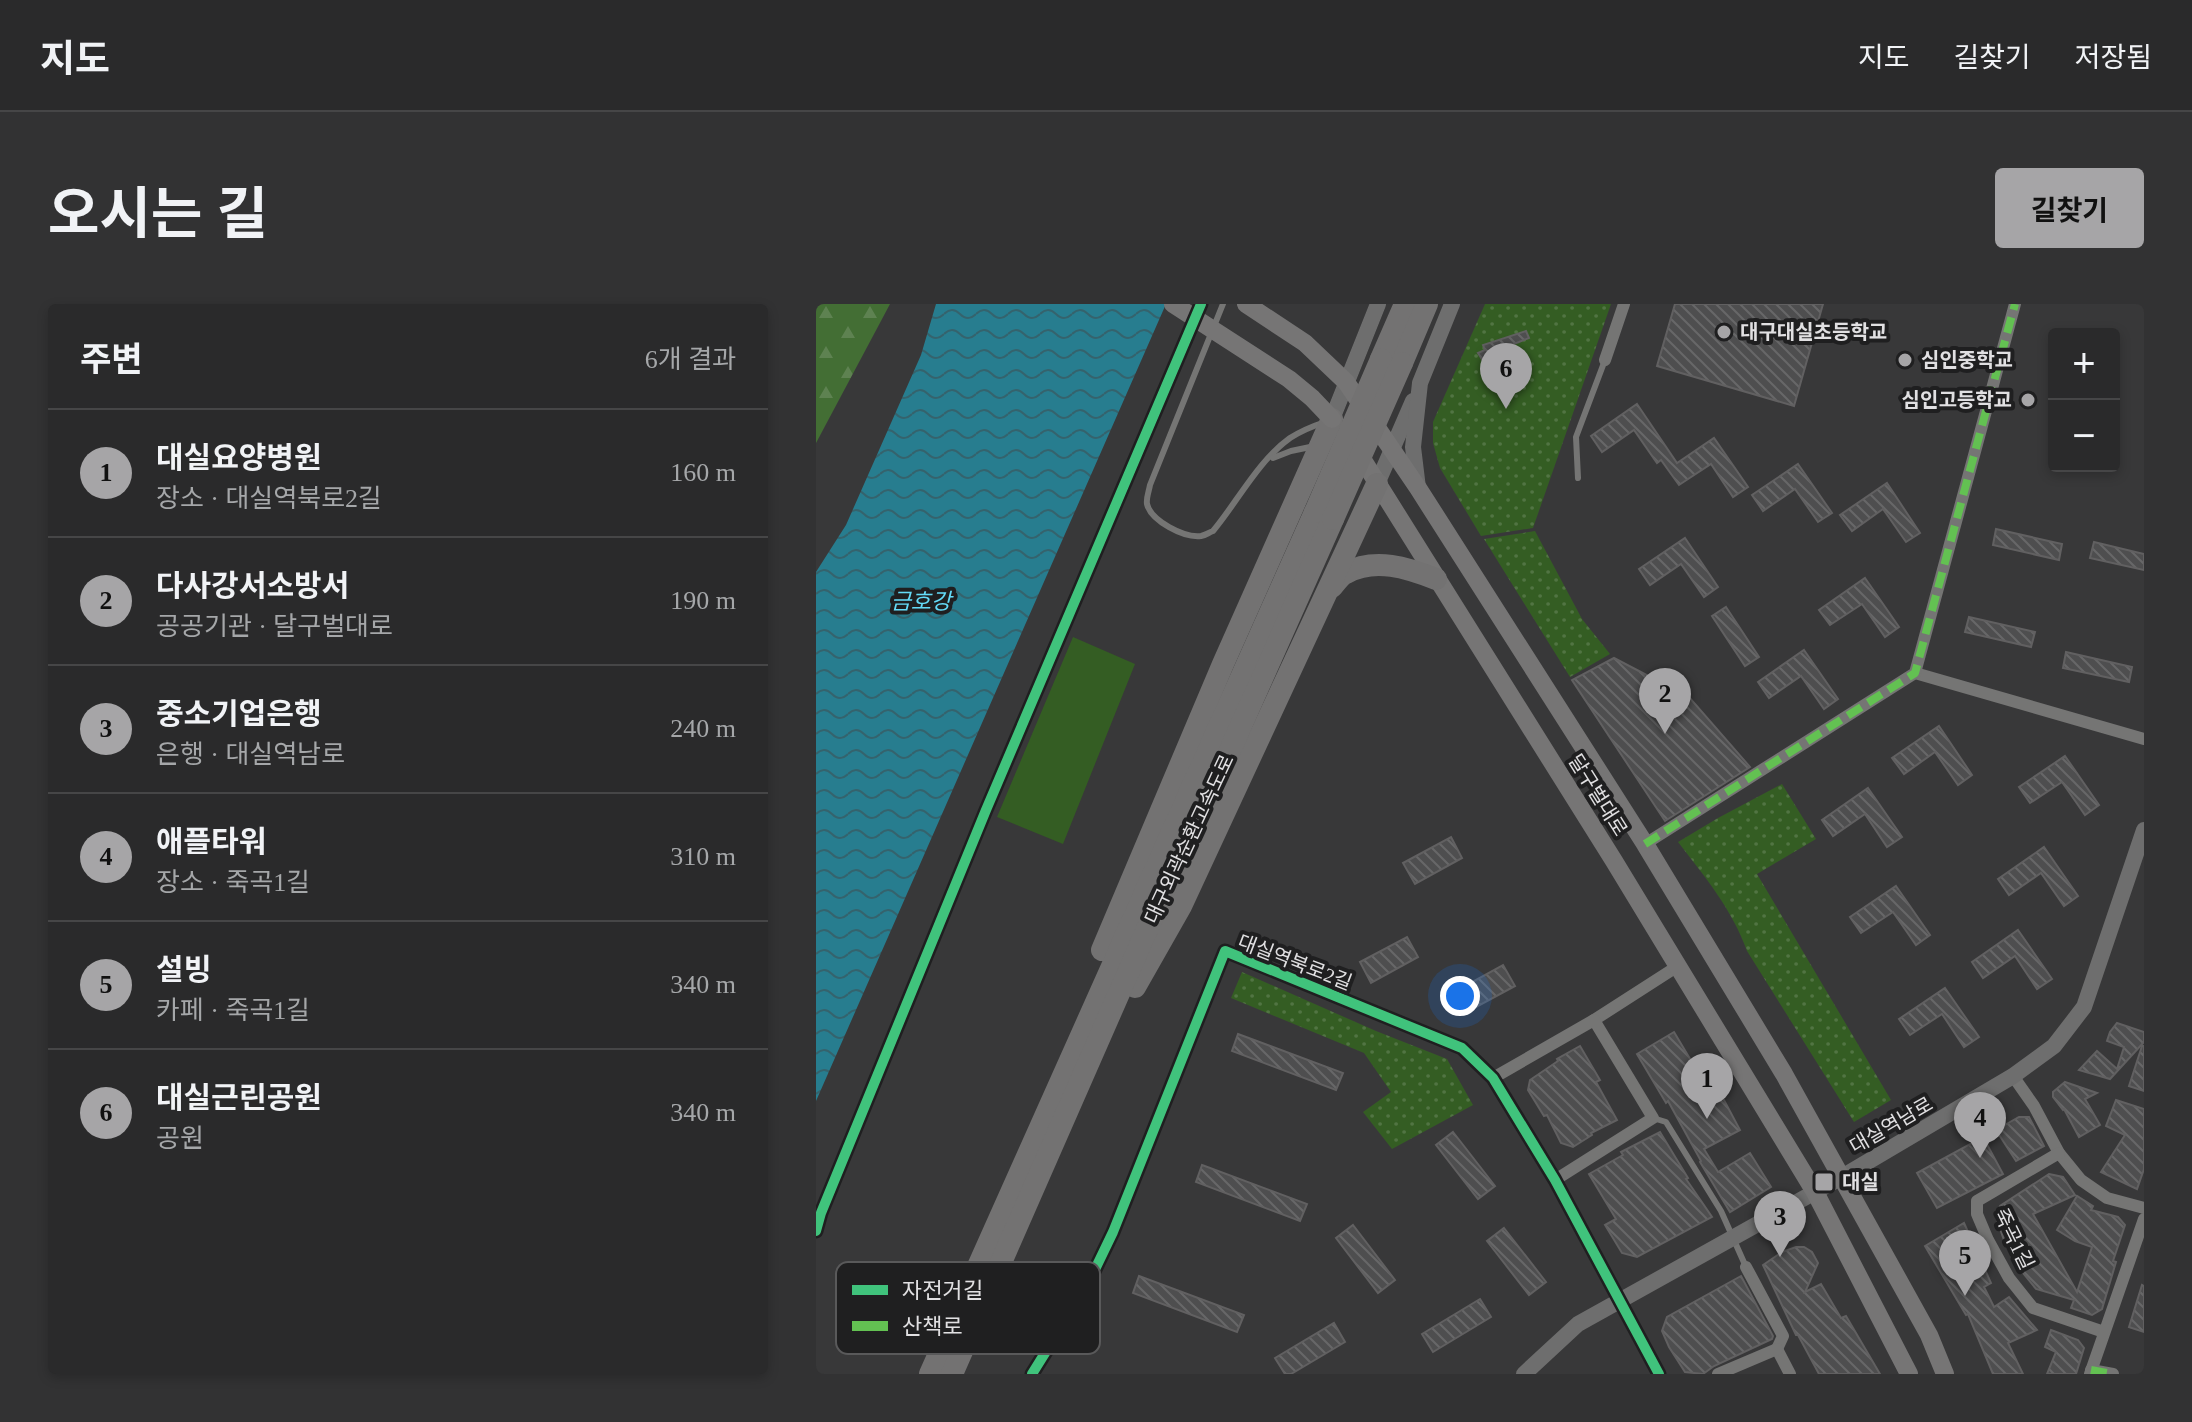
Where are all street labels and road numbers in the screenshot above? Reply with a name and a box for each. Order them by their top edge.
street label: 달구벌대로 [1564,750,1632,840]
street label: 대구외곽순환고속도로 [1140,751,1238,927]
street label: 대실역북로2길 [1235,930,1355,994]
street label: 대실역남로 [1846,1092,1936,1158]
street label: 죽곡1길 [1990,1205,2038,1273]

